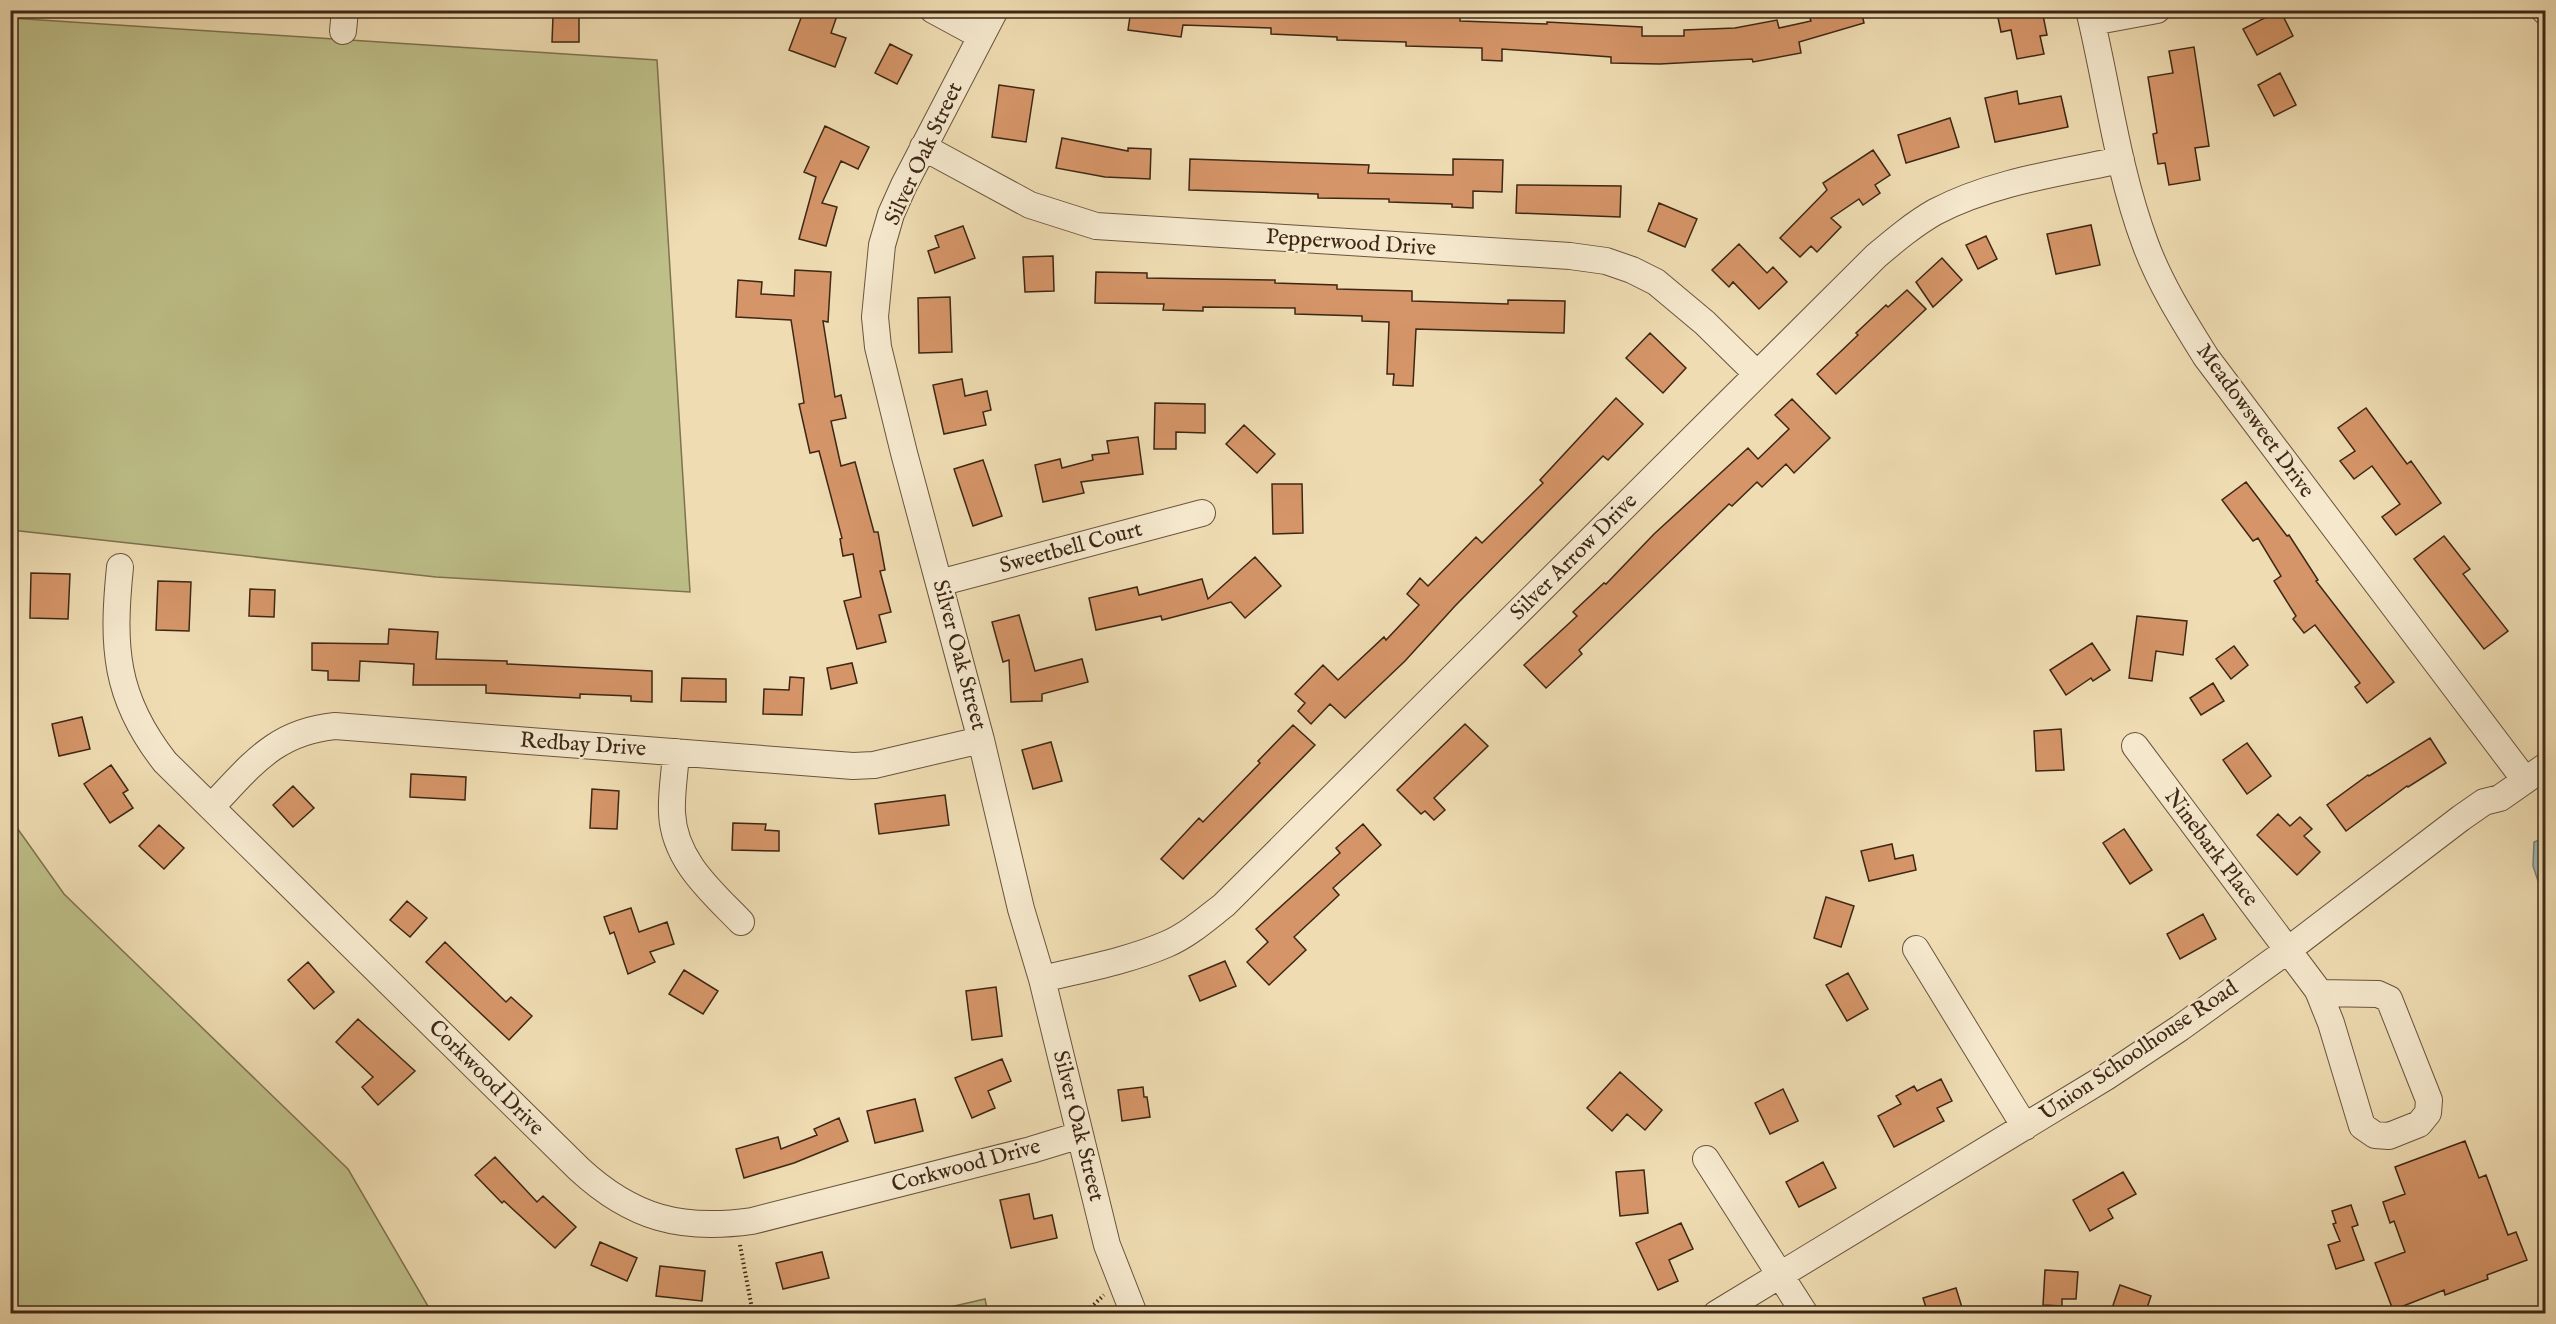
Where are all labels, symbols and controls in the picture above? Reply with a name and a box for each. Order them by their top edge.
street label: Silver Oak Street [879,78,970,230]
street label: Pepperwood Drive [1265,223,1437,263]
street label: Meadowsweet Drive [2190,338,2320,504]
street label: Silver Arrow Drive [1504,487,1644,627]
street label: Sweetbell Court [997,515,1146,580]
street label: Silver Oak Street [925,577,993,734]
street label: Redbay Drive [519,727,647,763]
street label: Ninebark Place [2158,784,2264,912]
street label: Union Schoolhouse Road [2035,974,2244,1128]
street label: Corkwood Drive [422,1014,550,1142]
street label: Silver Oak Street [1046,1048,1110,1205]
street label: Corkwood Drive [889,1133,1043,1199]

